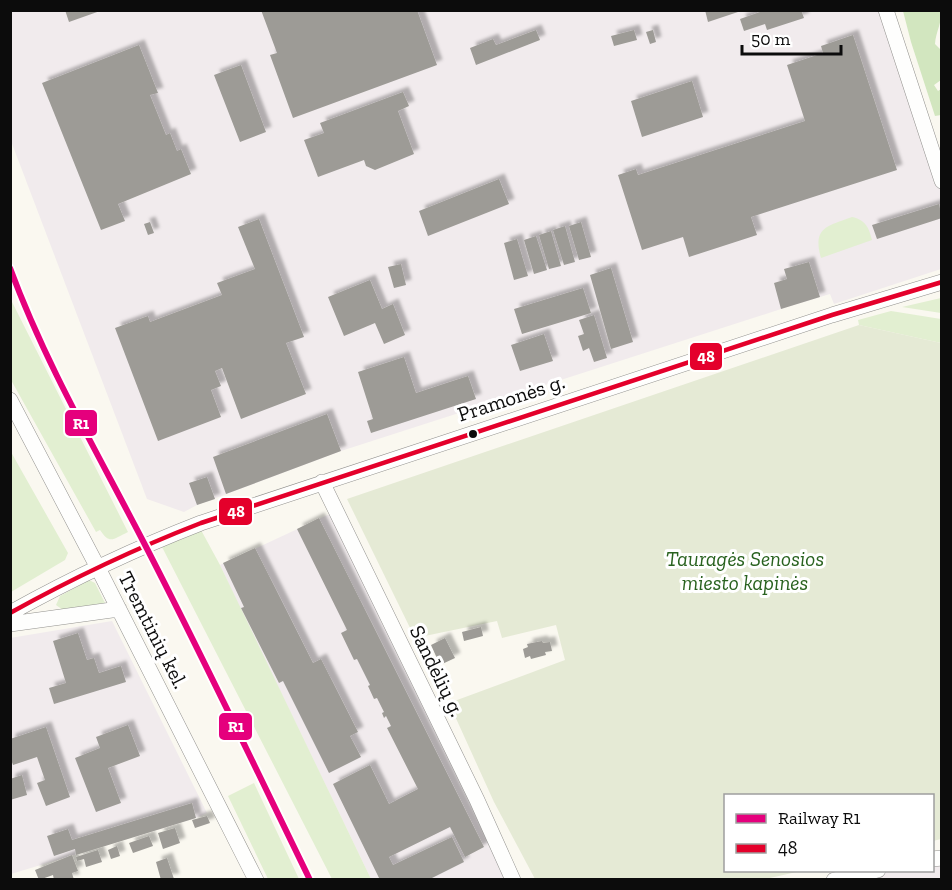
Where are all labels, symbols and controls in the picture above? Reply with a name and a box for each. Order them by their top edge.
scale bar [742,18,841,56]
text: 50 m [751,28,791,50]
line badge: 48 [689,342,723,371]
text: 48 [697,347,715,366]
street label: Pramonės g. [454,368,568,427]
line badge: R1 [64,409,98,437]
text: R1 [73,414,90,433]
unlabelled marker [467,428,479,440]
line badge: 48 [218,497,253,526]
text: 48 [227,502,245,521]
park label: Tauragės Senosios miesto kapinės [666,546,824,595]
street label: Tremtinių kel. [113,567,194,693]
street label: Sandėlių g. [405,621,470,720]
line badge: R1 [218,712,253,741]
text: R1 [228,717,245,736]
legend [724,794,934,872]
text: Railway R1 [778,807,860,829]
text: 48 [778,837,797,859]

